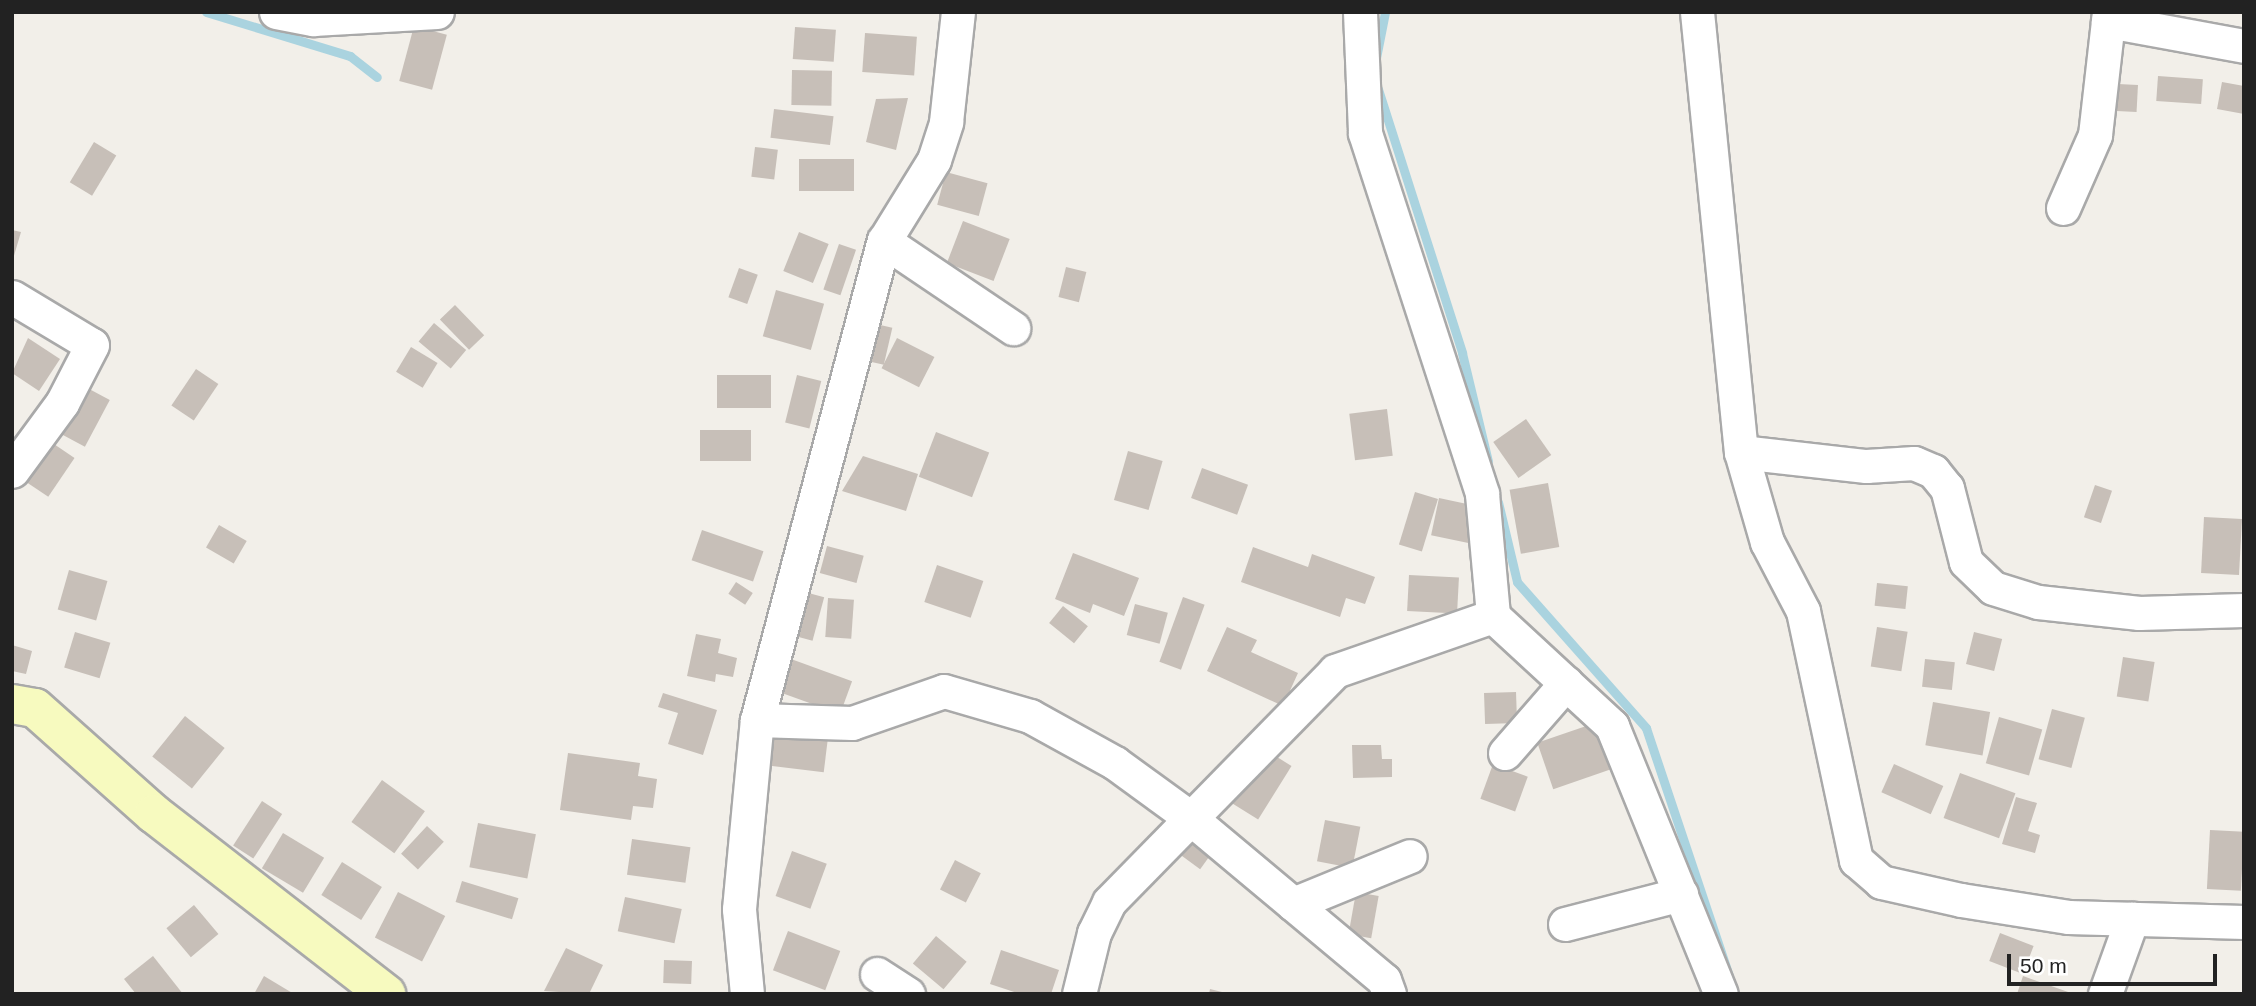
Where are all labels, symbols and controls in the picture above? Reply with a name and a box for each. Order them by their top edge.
scale bar [2011,940,2221,984]
text: 50 m [2020,954,2067,977]

